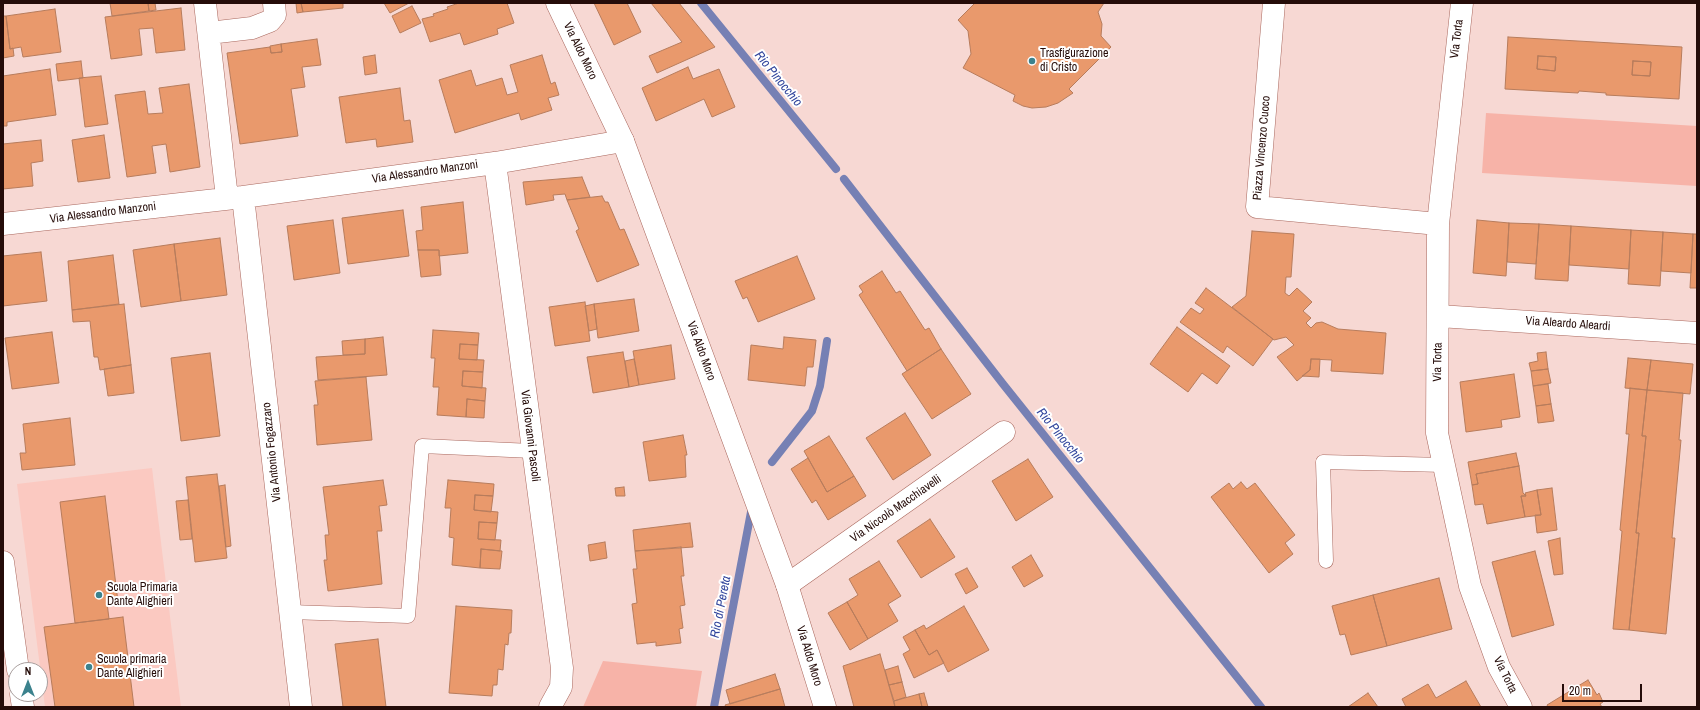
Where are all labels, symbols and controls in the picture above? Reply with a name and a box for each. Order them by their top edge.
street label: Via Torta [1447,19,1467,59]
street label: Via Aldo Moro [560,20,600,82]
place label: Trasfigurazione di Cristo [1040,47,1109,75]
water label: Rio Pinocchio [751,48,805,110]
marker: Trasfigurazione di Cristo [1027,56,1037,66]
street label: Piazza Vincenzo Cuoco [1250,95,1274,201]
street label: Via Alessandro Manzoni [371,157,479,187]
street label: Via Alessandro Manzoni [49,199,157,227]
street label: Via Aleardo Aleardi [1525,314,1611,334]
street label: Via Aldo Moro [684,319,718,383]
street label: Via Torta [1430,342,1446,382]
street label: Via Giovanni Pascoli [517,389,543,483]
street label: Via Antonio Fogazzaro [260,402,284,502]
water label: Rio Pinocchio [1033,405,1087,467]
street label: Via Niccolò Macchiavelli [848,472,944,546]
water label: Rio di Pereta [707,575,735,639]
place label: Scuola Primaria Dante Alighieri [107,581,178,609]
marker: Scuola Primaria Dante Alighieri [94,590,104,600]
street label: Via Aldo Moro [793,624,825,688]
place label: Scuola primaria Dante Alighieri [97,653,166,681]
street label: Via Torta [1490,654,1520,696]
north arrow [8,662,48,702]
marker: Scuola primaria Dante Alighieri [84,662,94,672]
text: N [25,664,31,678]
scale bar [1564,676,1644,702]
text: 20 m [1569,683,1591,699]

